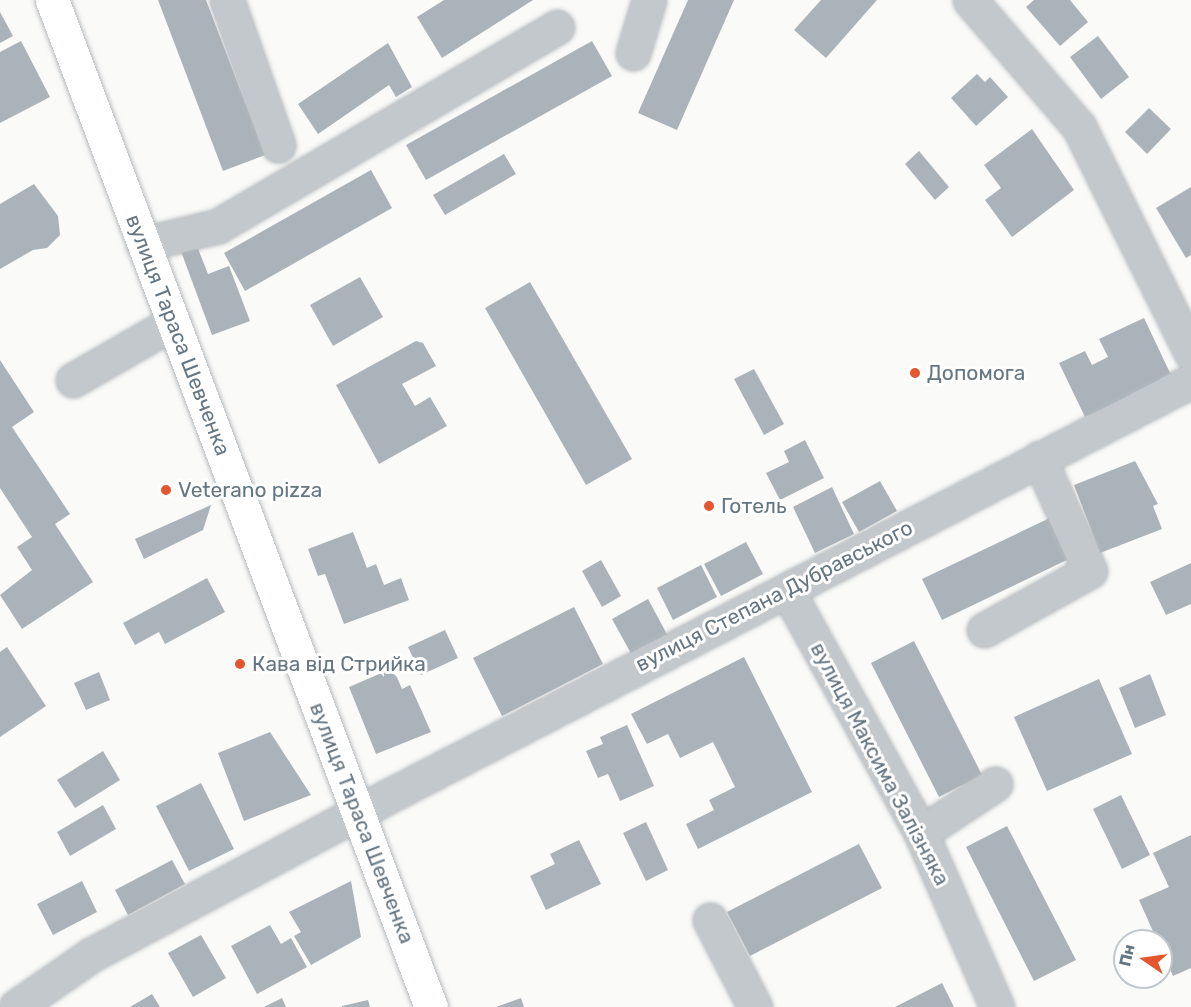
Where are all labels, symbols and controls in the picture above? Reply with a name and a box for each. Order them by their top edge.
street label: вулиця Тараса Шевченка [120,211,236,459]
place label: Допомога [927,360,1025,386]
marker: Допомога [908,366,922,380]
place label: Veterano pizza [178,477,322,503]
marker: Veterano pizza [159,483,173,497]
place label: Готель [721,493,787,519]
marker: Готель [702,499,716,513]
street label: вулиця Степана Дубравського [631,515,917,677]
street label: вулиця Максима Залізняка [805,638,955,890]
place label: Кава від Стрийка [252,651,426,677]
marker: Кава від Стрийка [233,657,247,671]
street label: вулиця Тараса Шевченка [304,699,420,947]
north arrow [1113,929,1173,989]
text: Пн [1115,942,1139,968]

